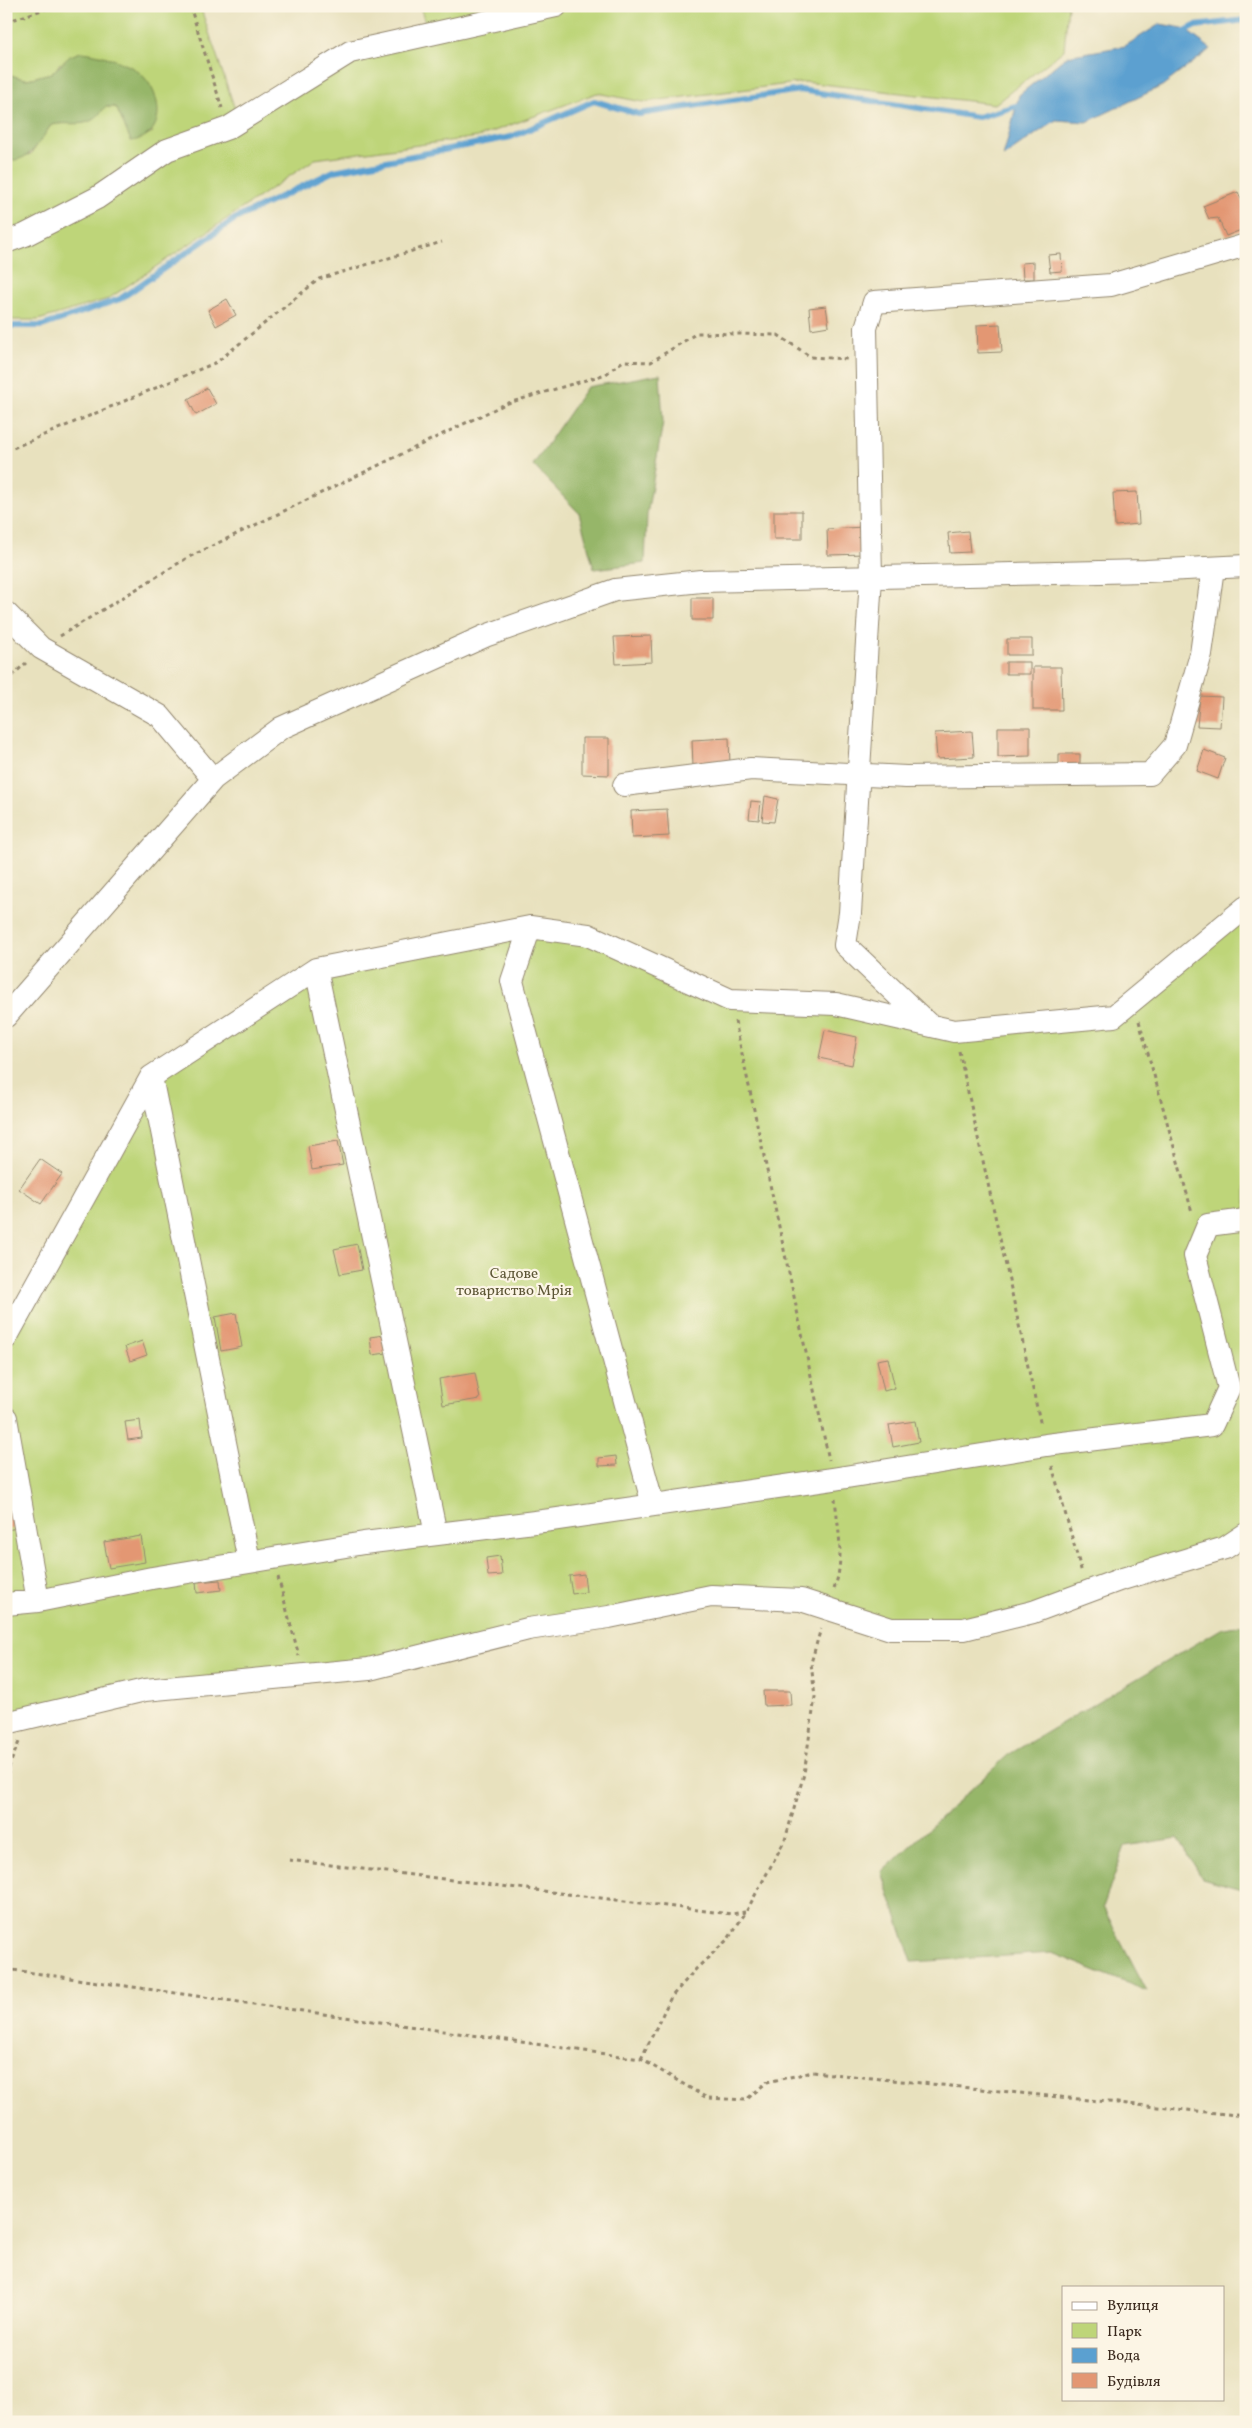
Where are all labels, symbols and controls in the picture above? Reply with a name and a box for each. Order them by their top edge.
park label: Садове товариство Мрія [456,1264,572,1302]
legend [1062,2286,1224,2400]
text: Вулиця [1107,2296,1159,2317]
text: Парк [1107,2322,1142,2343]
text: Вода [1107,2346,1140,2367]
text: Будівля [1107,2372,1161,2393]

